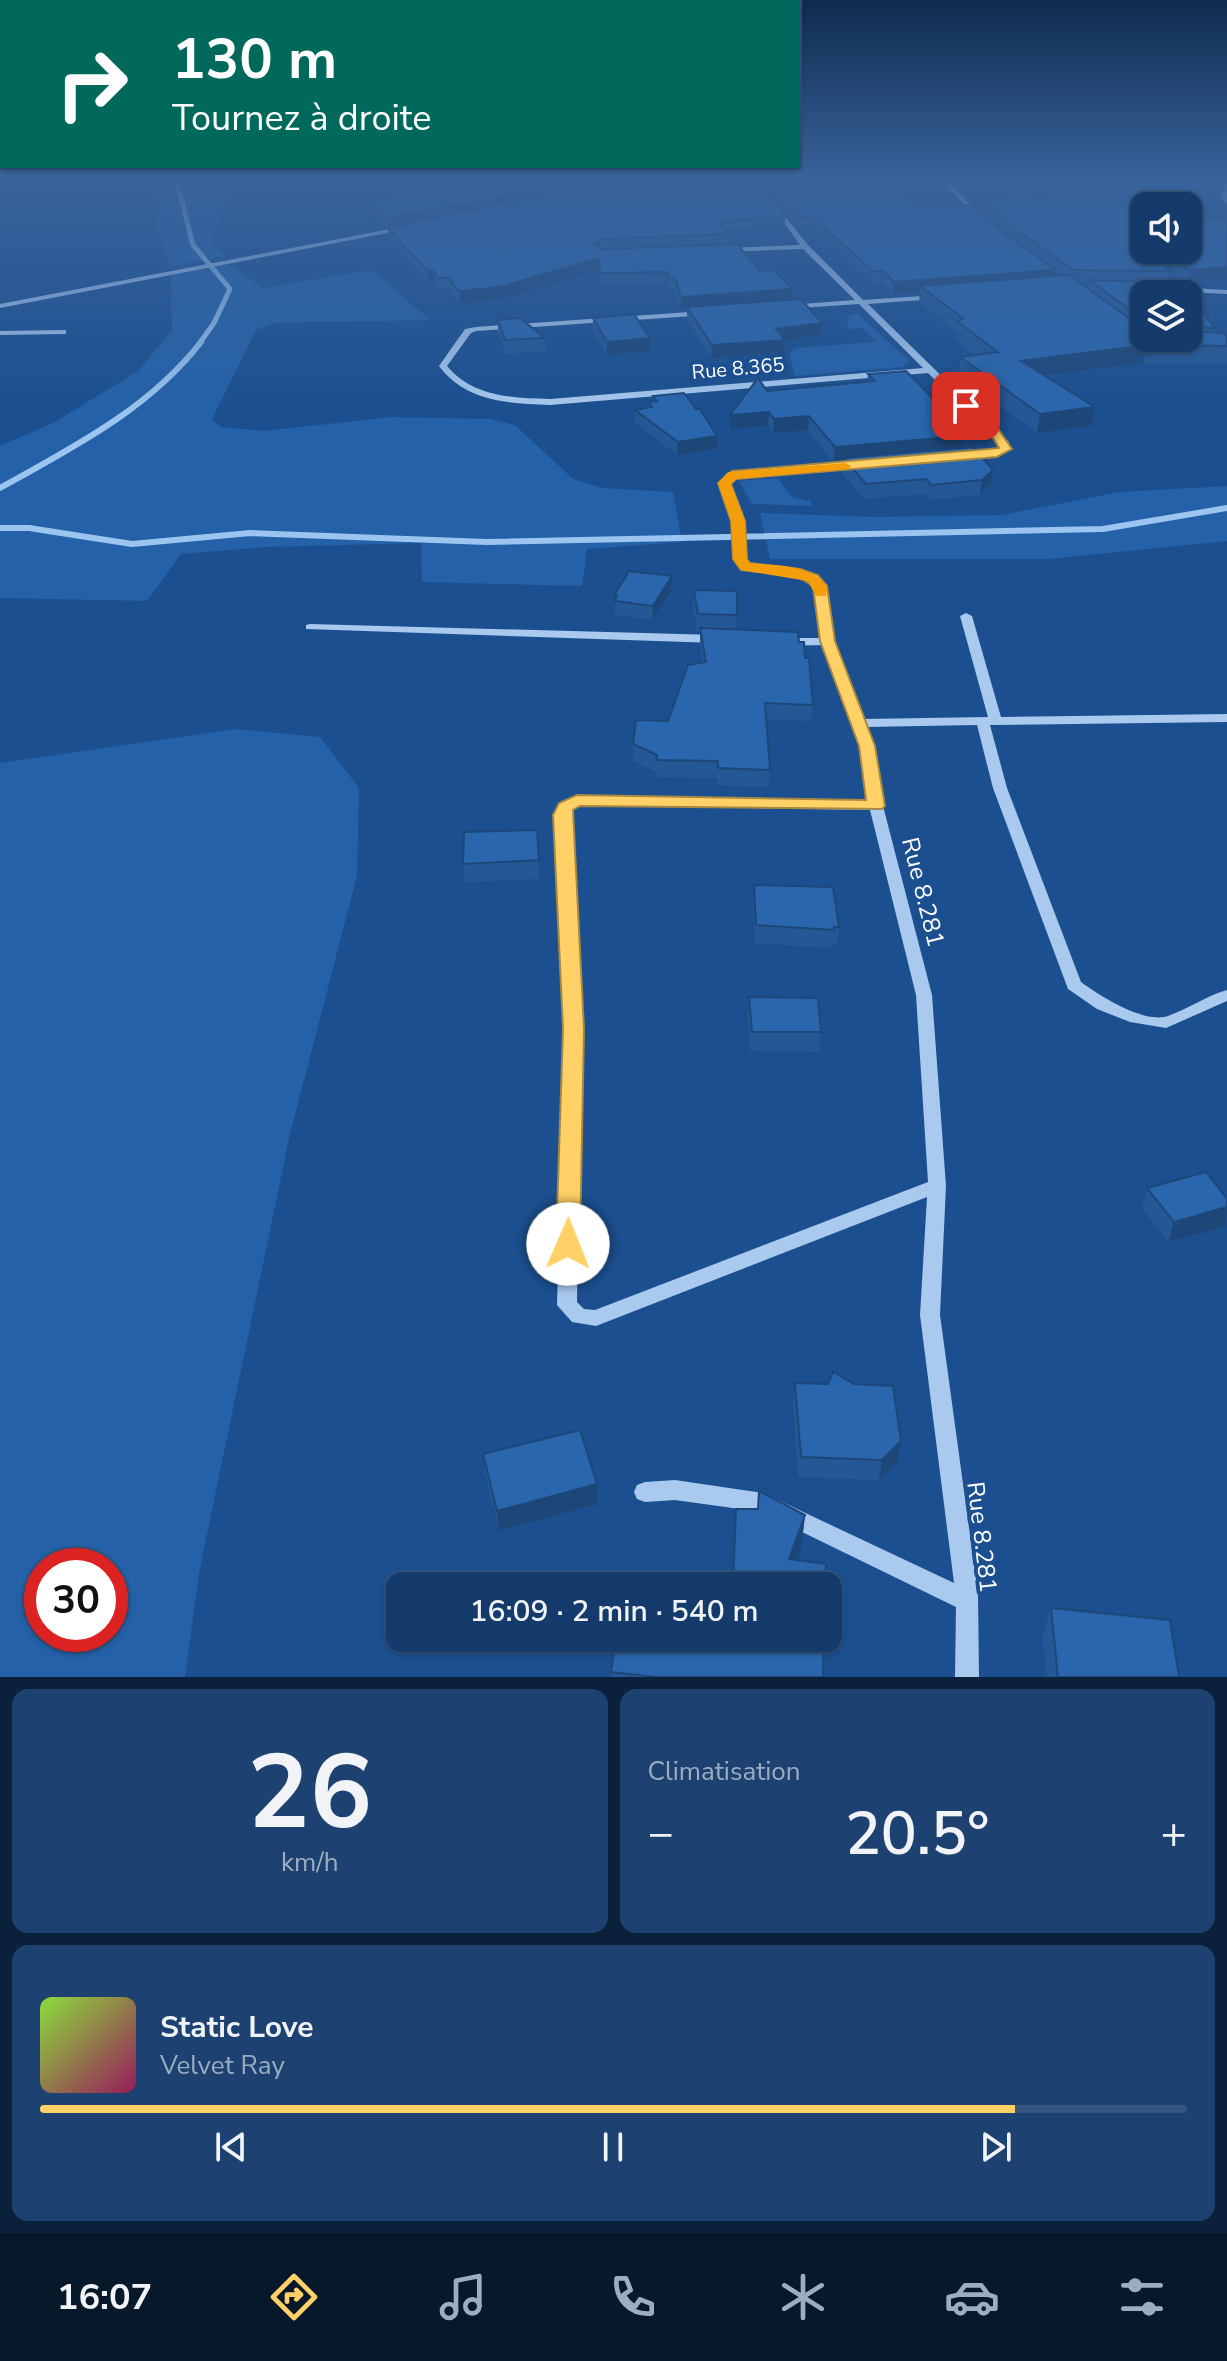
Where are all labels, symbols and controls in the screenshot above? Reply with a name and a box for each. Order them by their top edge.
text: 130 m [172,21,337,98]
icon: right [40,32,144,136]
text: Tournez à droite [172,94,431,143]
map controls [1130,192,1202,352]
button: sound [1130,192,1202,264]
button: layers [1130,280,1202,352]
street label: Rue 8.365 [691,351,786,386]
pin [932,372,1000,440]
icon: arrive [944,384,988,428]
street label: Rue 8.281 [894,834,952,950]
position arrow [526,1202,610,1286]
street label: Rue 8.281 [959,1480,1005,1594]
speed limit sign: 30 [24,1548,128,1652]
text: 16:09 · 2 min · 540 m [469,1591,759,1632]
text: 26 [247,1722,372,1864]
text: Climatisation [648,1754,801,1789]
text: 20.5° [845,1793,990,1875]
text: − [648,1804,674,1864]
text: + [1161,1804,1187,1864]
text: km/h [281,1845,338,1880]
text: Static Love [160,2007,314,2048]
text: Velvet Ray [160,2048,285,2083]
icon: previous [209,2125,253,2169]
icon: pause [591,2125,635,2169]
icon: next [974,2125,1018,2169]
icon: directions [266,2269,322,2325]
icon: music [435,2269,491,2325]
icon: phone [605,2269,661,2325]
icon: climate [775,2269,831,2325]
icon: car [944,2269,1000,2325]
icon: filters [1114,2269,1170,2325]
text: 16:07 [57,2273,152,2322]

